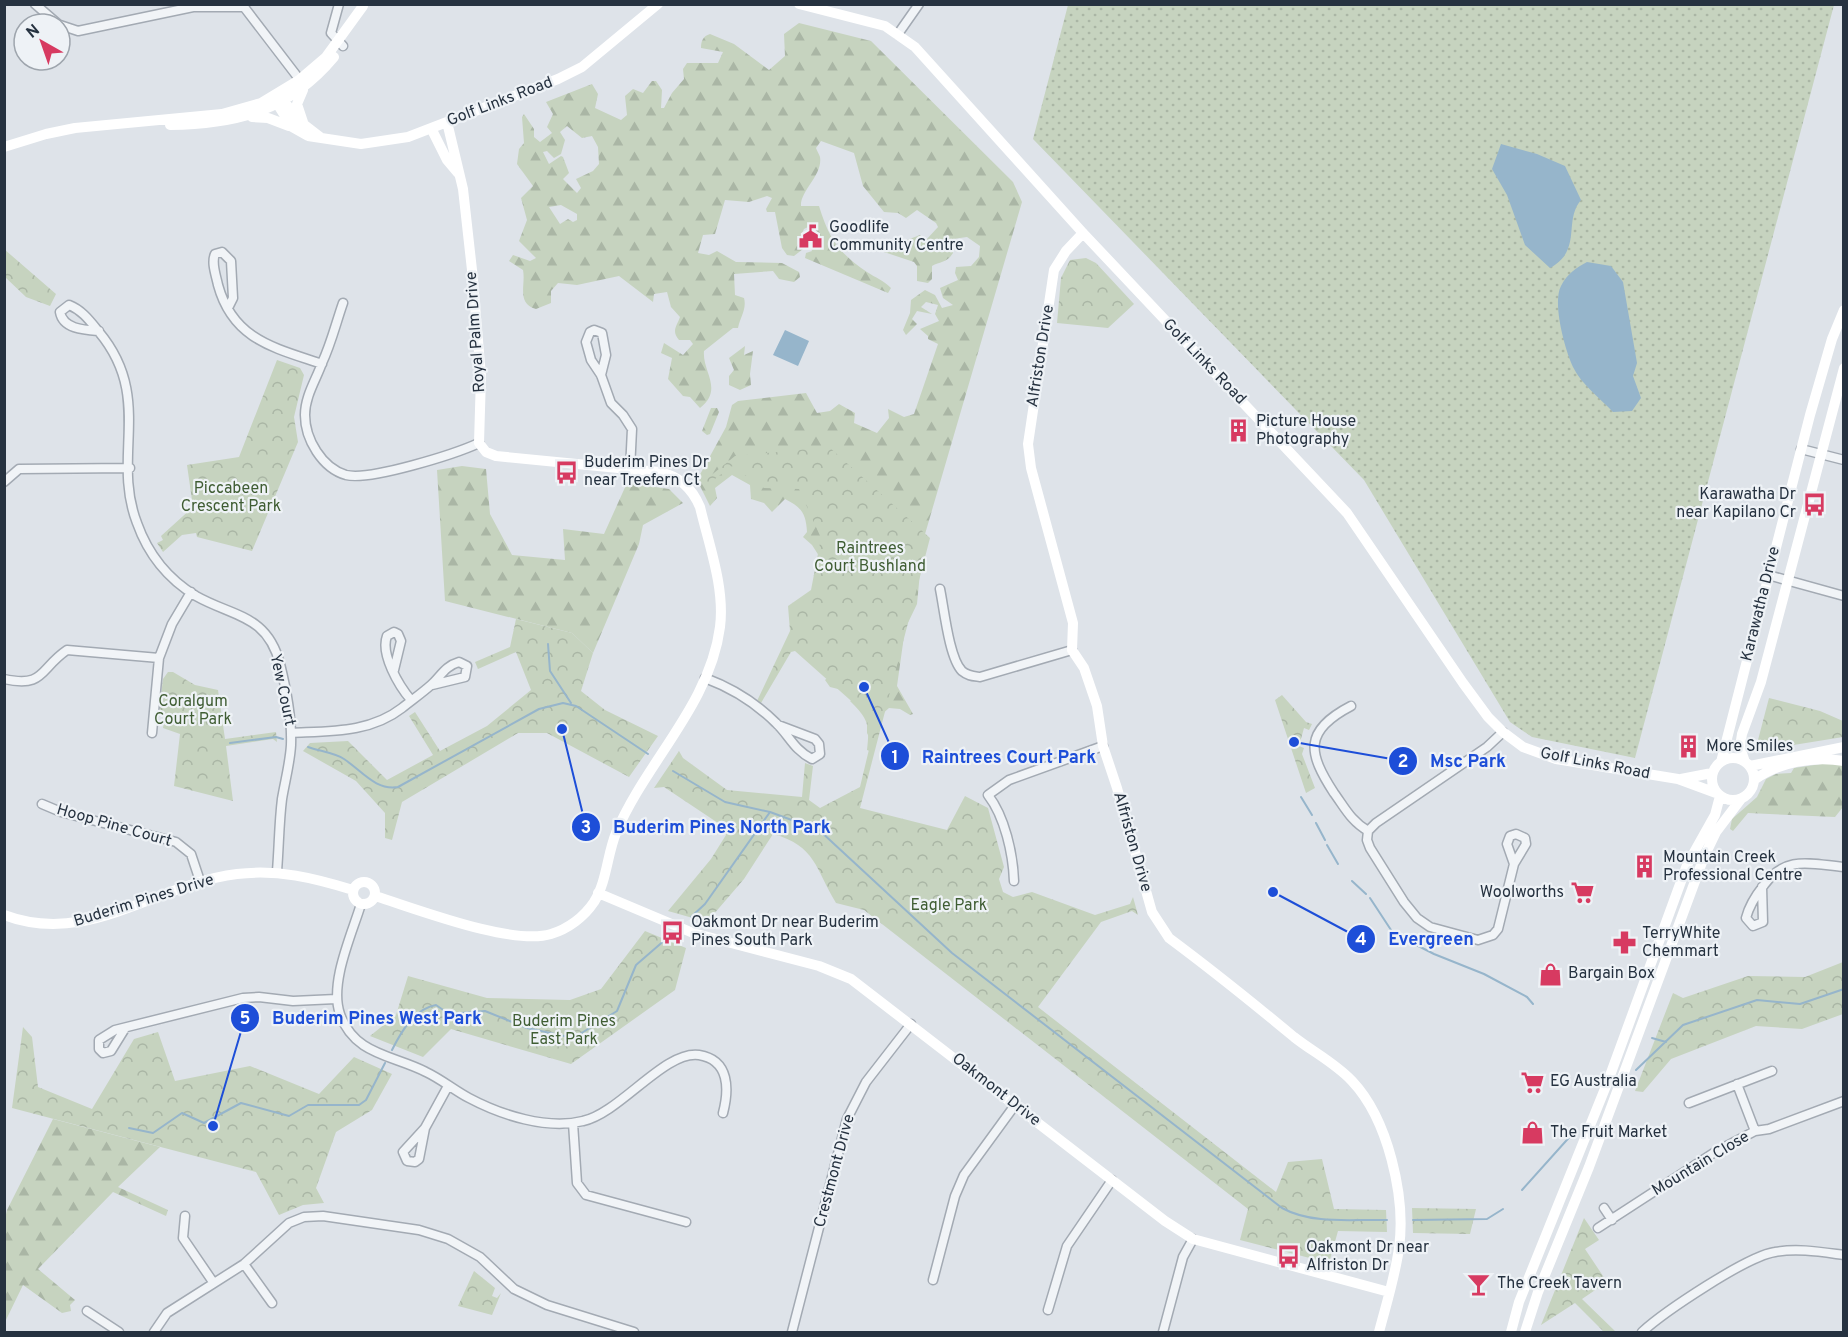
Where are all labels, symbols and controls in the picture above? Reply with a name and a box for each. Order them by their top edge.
north arrow [12,12,72,72]
text: N [23,21,44,43]
street label: Golf Links Road [444,73,556,131]
place label: Goodlife Community Centre [829,218,964,256]
public building icon: Goodlife Community Centre [798,224,824,250]
street label: Royal Palm Drive [462,271,490,393]
street label: Alfriston Drive [1023,303,1059,409]
street label: Golf Links Road [1158,315,1250,409]
place label: Picture House Photography [1256,412,1356,450]
building icon: Picture House Photography [1225,418,1251,444]
place label: Buderim Pines Dr near Treefern Ct [584,453,709,491]
bus stop icon: Buderim Pines Dr near Treefern Ct [553,459,579,485]
park label: Piccabeen Crescent Park [181,479,281,517]
place label: Karawatha Dr near Kapilano Cr [1676,485,1796,523]
bus stop icon: Karawatha Dr near Kapilano Cr [1801,491,1827,517]
park label: Raintrees Court Bushland [814,539,926,577]
street label: Karawatha Drive [1737,545,1785,663]
street label: Yew Court [265,652,299,728]
park label: Coralgum Court Park [154,692,232,730]
building icon: More Smiles [1675,734,1701,760]
place label: More Smiles [1706,737,1793,757]
callout: Raintrees Court Park [880,738,1108,774]
callout: Msc Park [1388,743,1519,779]
street label: Golf Links Road [1538,744,1652,784]
text: 1 [891,747,899,770]
text: Raintrees Court Park [922,747,1096,770]
text: 2 [1397,751,1409,774]
text: Msc Park [1430,751,1506,774]
street label: Alfriston Drive [1108,790,1156,894]
street label: Hoop Pine Court [54,800,174,852]
callout: Buderim Pines North Park [571,809,843,845]
text: 3 [581,817,591,840]
text: Buderim Pines North Park [613,817,831,840]
place label: Mountain Creek Professional Centre [1663,848,1802,886]
building icon: Mountain Creek Professional Centre [1632,854,1658,880]
street label: Buderim Pines Drive [71,870,217,932]
supermarket icon: Woolworths [1569,880,1595,906]
place label: Woolworths [1480,883,1564,903]
park label: Eagle Park [911,896,987,916]
place label: Oakmont Dr near Buderim Pines South Park [691,913,879,951]
bus stop icon: Oakmont Dr near Buderim Pines South Park [660,919,686,945]
callout: Evergreen [1346,921,1485,957]
place label: TerryWhite Chemmart [1642,924,1720,962]
text: 4 [1355,929,1367,952]
text: Evergreen [1388,929,1474,952]
pharmacy icon: TerryWhite Chemmart [1611,930,1637,956]
shop icon: Bargain Box [1537,961,1563,987]
place label: Bargain Box [1568,964,1655,984]
callout: Buderim Pines West Park [230,1000,494,1036]
text: 5 [240,1008,251,1031]
text: Buderim Pines West Park [272,1008,482,1031]
park label: Buderim Pines East Park [512,1012,616,1050]
street label: Oakmont Drive [947,1049,1045,1131]
supermarket icon: EG Australia [1519,1069,1545,1095]
place label: EG Australia [1550,1072,1637,1092]
street label: Crestmont Drive [810,1112,860,1230]
shop icon: The Fruit Market [1519,1120,1545,1146]
place label: The Fruit Market [1550,1123,1667,1143]
street label: Mountain Close [1649,1127,1753,1201]
place label: Oakmont Dr near Alfriston Dr [1306,1238,1429,1276]
bus stop icon: Oakmont Dr near Alfriston Dr [1275,1244,1301,1270]
bar icon: The Creek Tavern [1466,1271,1492,1297]
place label: The Creek Tavern [1497,1274,1622,1294]

